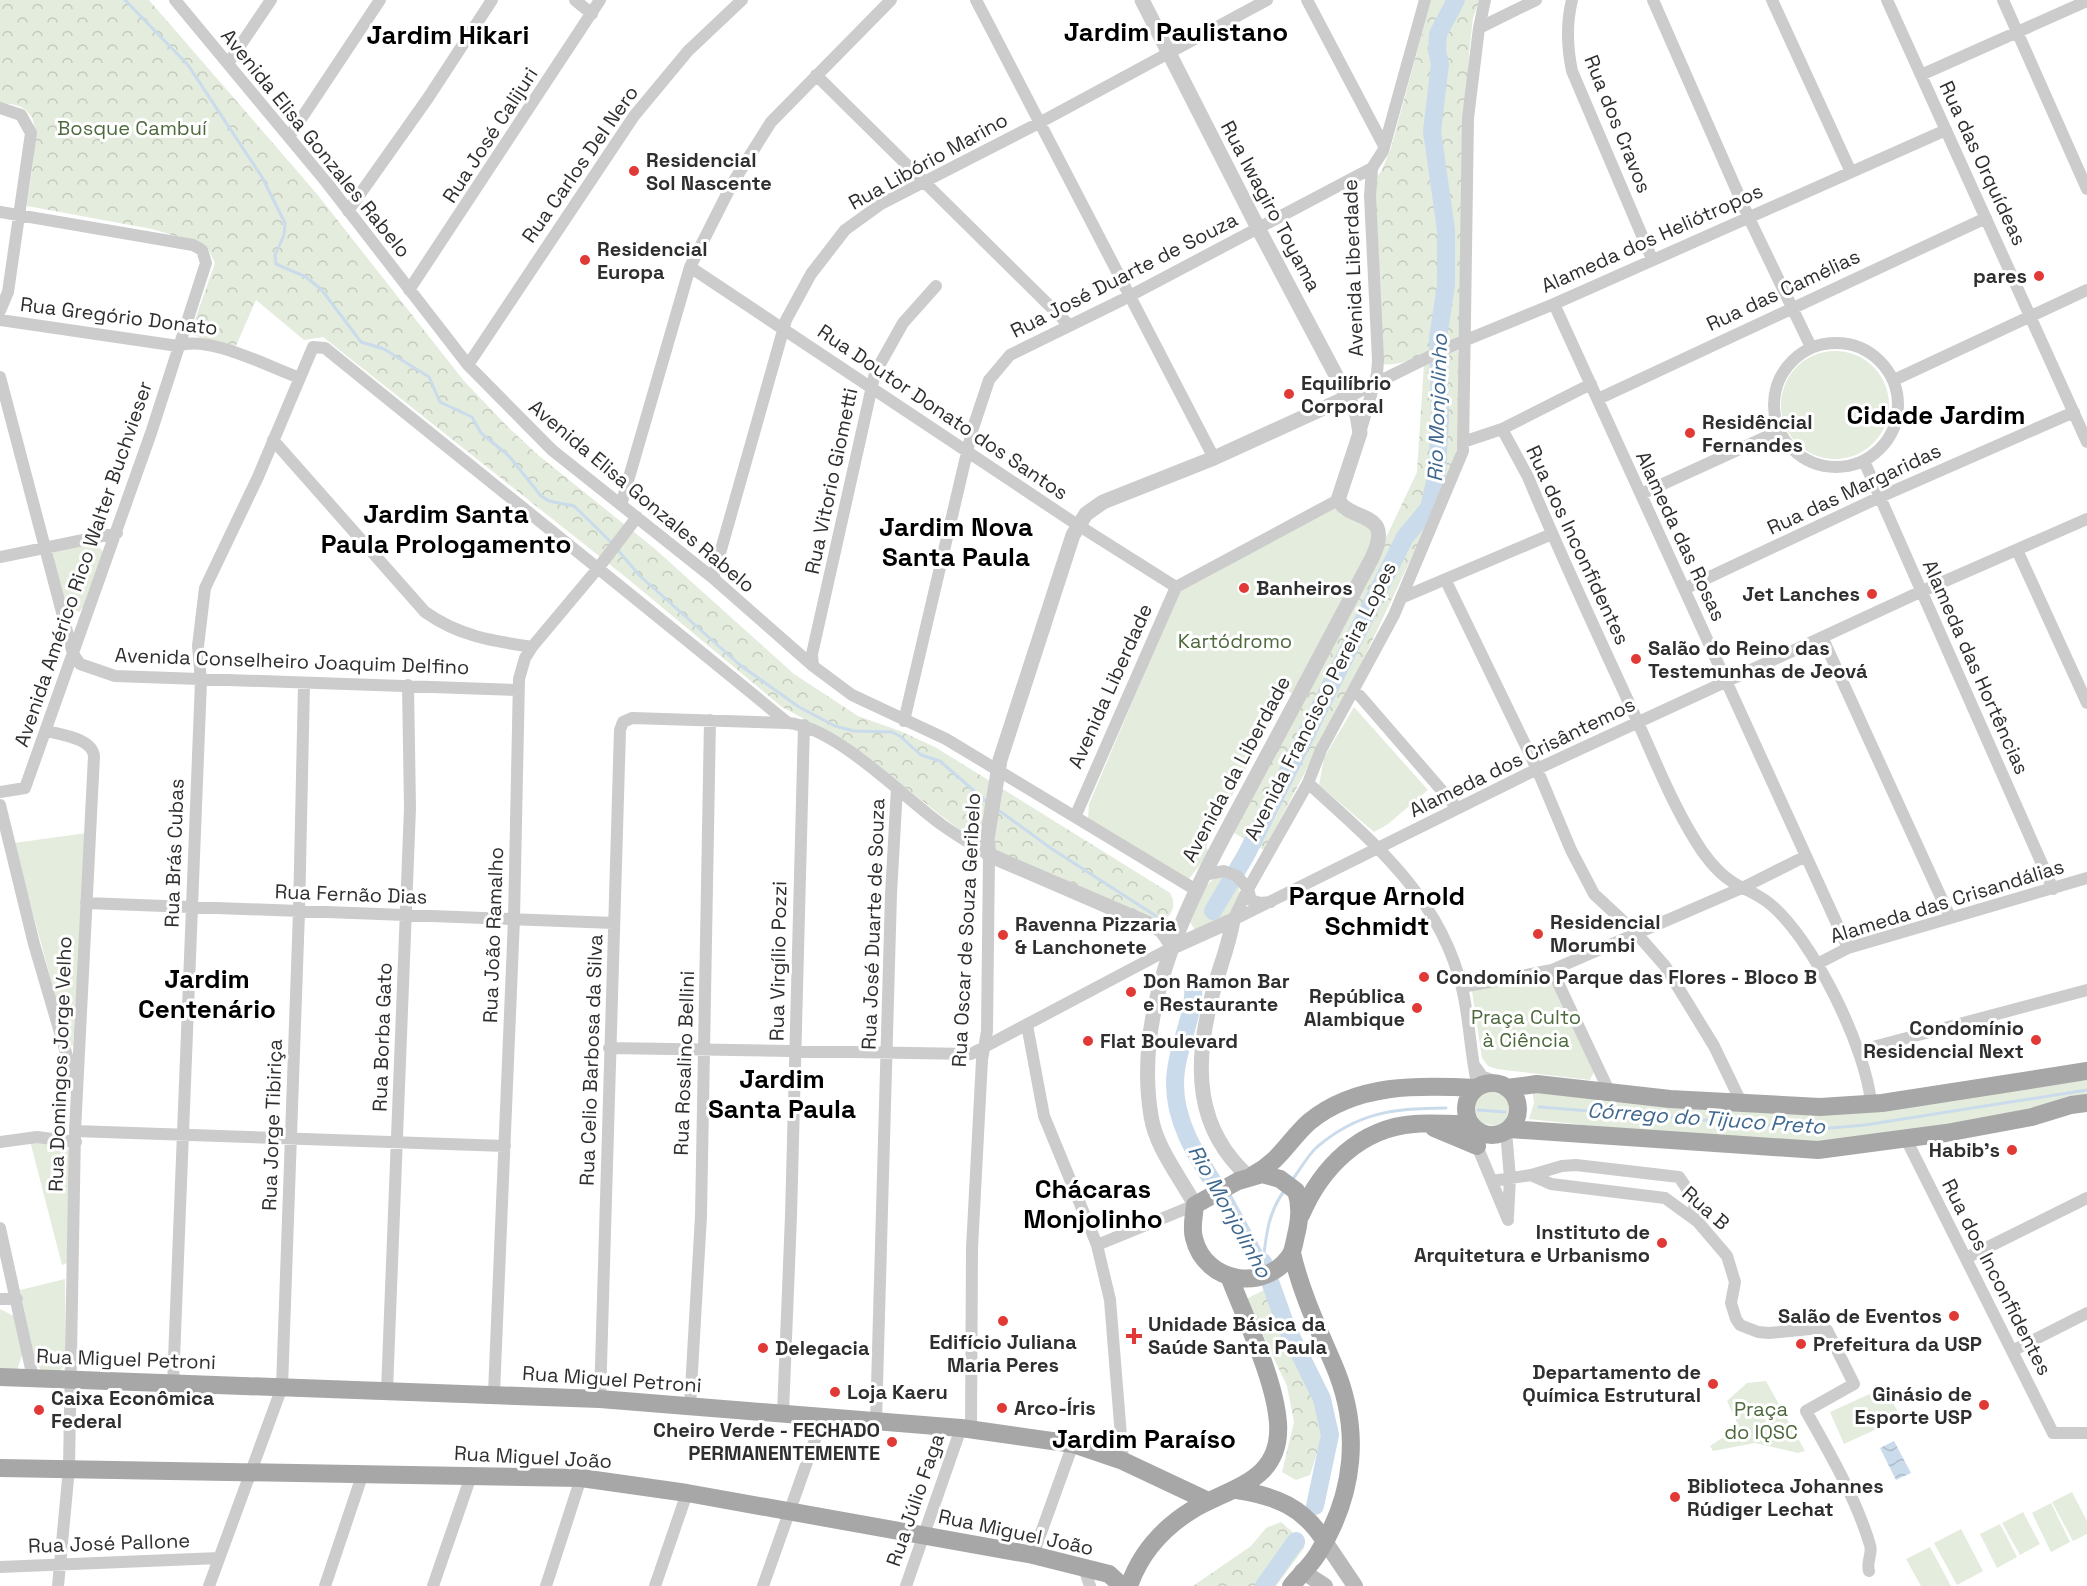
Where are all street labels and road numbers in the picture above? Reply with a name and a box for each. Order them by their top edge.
street label: Avenida Elisa Gonzales Rabelo [215,23,417,263]
street label: Rua dos Cravos [1578,51,1658,197]
street label: Rua José Calijuri [436,62,544,208]
street label: Rua das Orquídeas [1933,77,2033,249]
street label: Rua Carlos Del Nero [516,80,644,248]
street label: Rua Libório Marino [844,106,1012,216]
street label: Rua Iwagiro Toyama [1215,116,1327,296]
street label: Alameda dos Heliótropos [1537,177,1767,299]
street label: Avenida Liberdade [1337,179,1369,357]
street label: Rua José Duarte de Souza [1006,206,1242,344]
street label: Rua das Camélias [1702,243,1864,337]
street label: Rua Gregório Donato [19,291,219,341]
street label: Rua Doutor Donato dos Santos [813,318,1073,506]
street label: Avenida Américo Rico Walter Buchvieser [8,378,158,750]
street label: Rua Vitorio Giometti [799,386,863,576]
street label: Avenida Elisa Gonzales Rabelo [524,394,760,598]
street label: Rua das Margaridas [1763,437,1945,541]
street label: Rua dos Inconfidentes [1520,441,1636,649]
street label: Alameda das Rosas [1630,447,1732,625]
street label: Alameda das Hortências [1917,556,2035,778]
street label: Avenida Francisco Pereira Lopes [1238,557,1402,845]
street label: Avenida Liberdade [1062,600,1158,772]
street label: Avenida Conselheiro Joaquim Delfino [114,642,470,680]
street label: Avenida da Liberdade [1176,671,1296,867]
street label: Alameda dos Crisântemos [1405,691,1639,823]
street label: Rua Brás Cubas [158,778,190,928]
street label: Rua Oscar de Souza Geribelo [946,792,986,1068]
street label: Rua José Duarte de Souza [856,798,890,1050]
street label: Rua João Ramalho [477,846,509,1024]
street label: Alameda das Crisandálias [1827,853,2067,949]
street label: Rua Fernão Dias [274,878,428,910]
street label: Rua Virgílio Pozzi [764,881,792,1041]
street label: Rua Celio Barbosa da Silva [574,934,608,1186]
street label: Rua Domingos Jorge Velho [43,936,77,1192]
street label: Rua Borba Gato [366,962,398,1112]
street label: Rua Rosalino Bellini [668,970,700,1156]
street label: Rua Jorge Tibiriça [256,1039,288,1211]
street label: Rua dos Inconfidentes [1936,1174,2058,1380]
street label: Rua B [1677,1180,1735,1236]
street label: Rua Miguel Petroni [36,1343,216,1375]
street label: Rua Miguel Petroni [521,1360,703,1398]
street label: Rua Júlio Faga [880,1430,950,1570]
street label: Rua Miguel João [453,1440,613,1474]
street label: Rua Miguel João [936,1503,1096,1561]
street label: Rua José Pallone [27,1527,191,1559]

